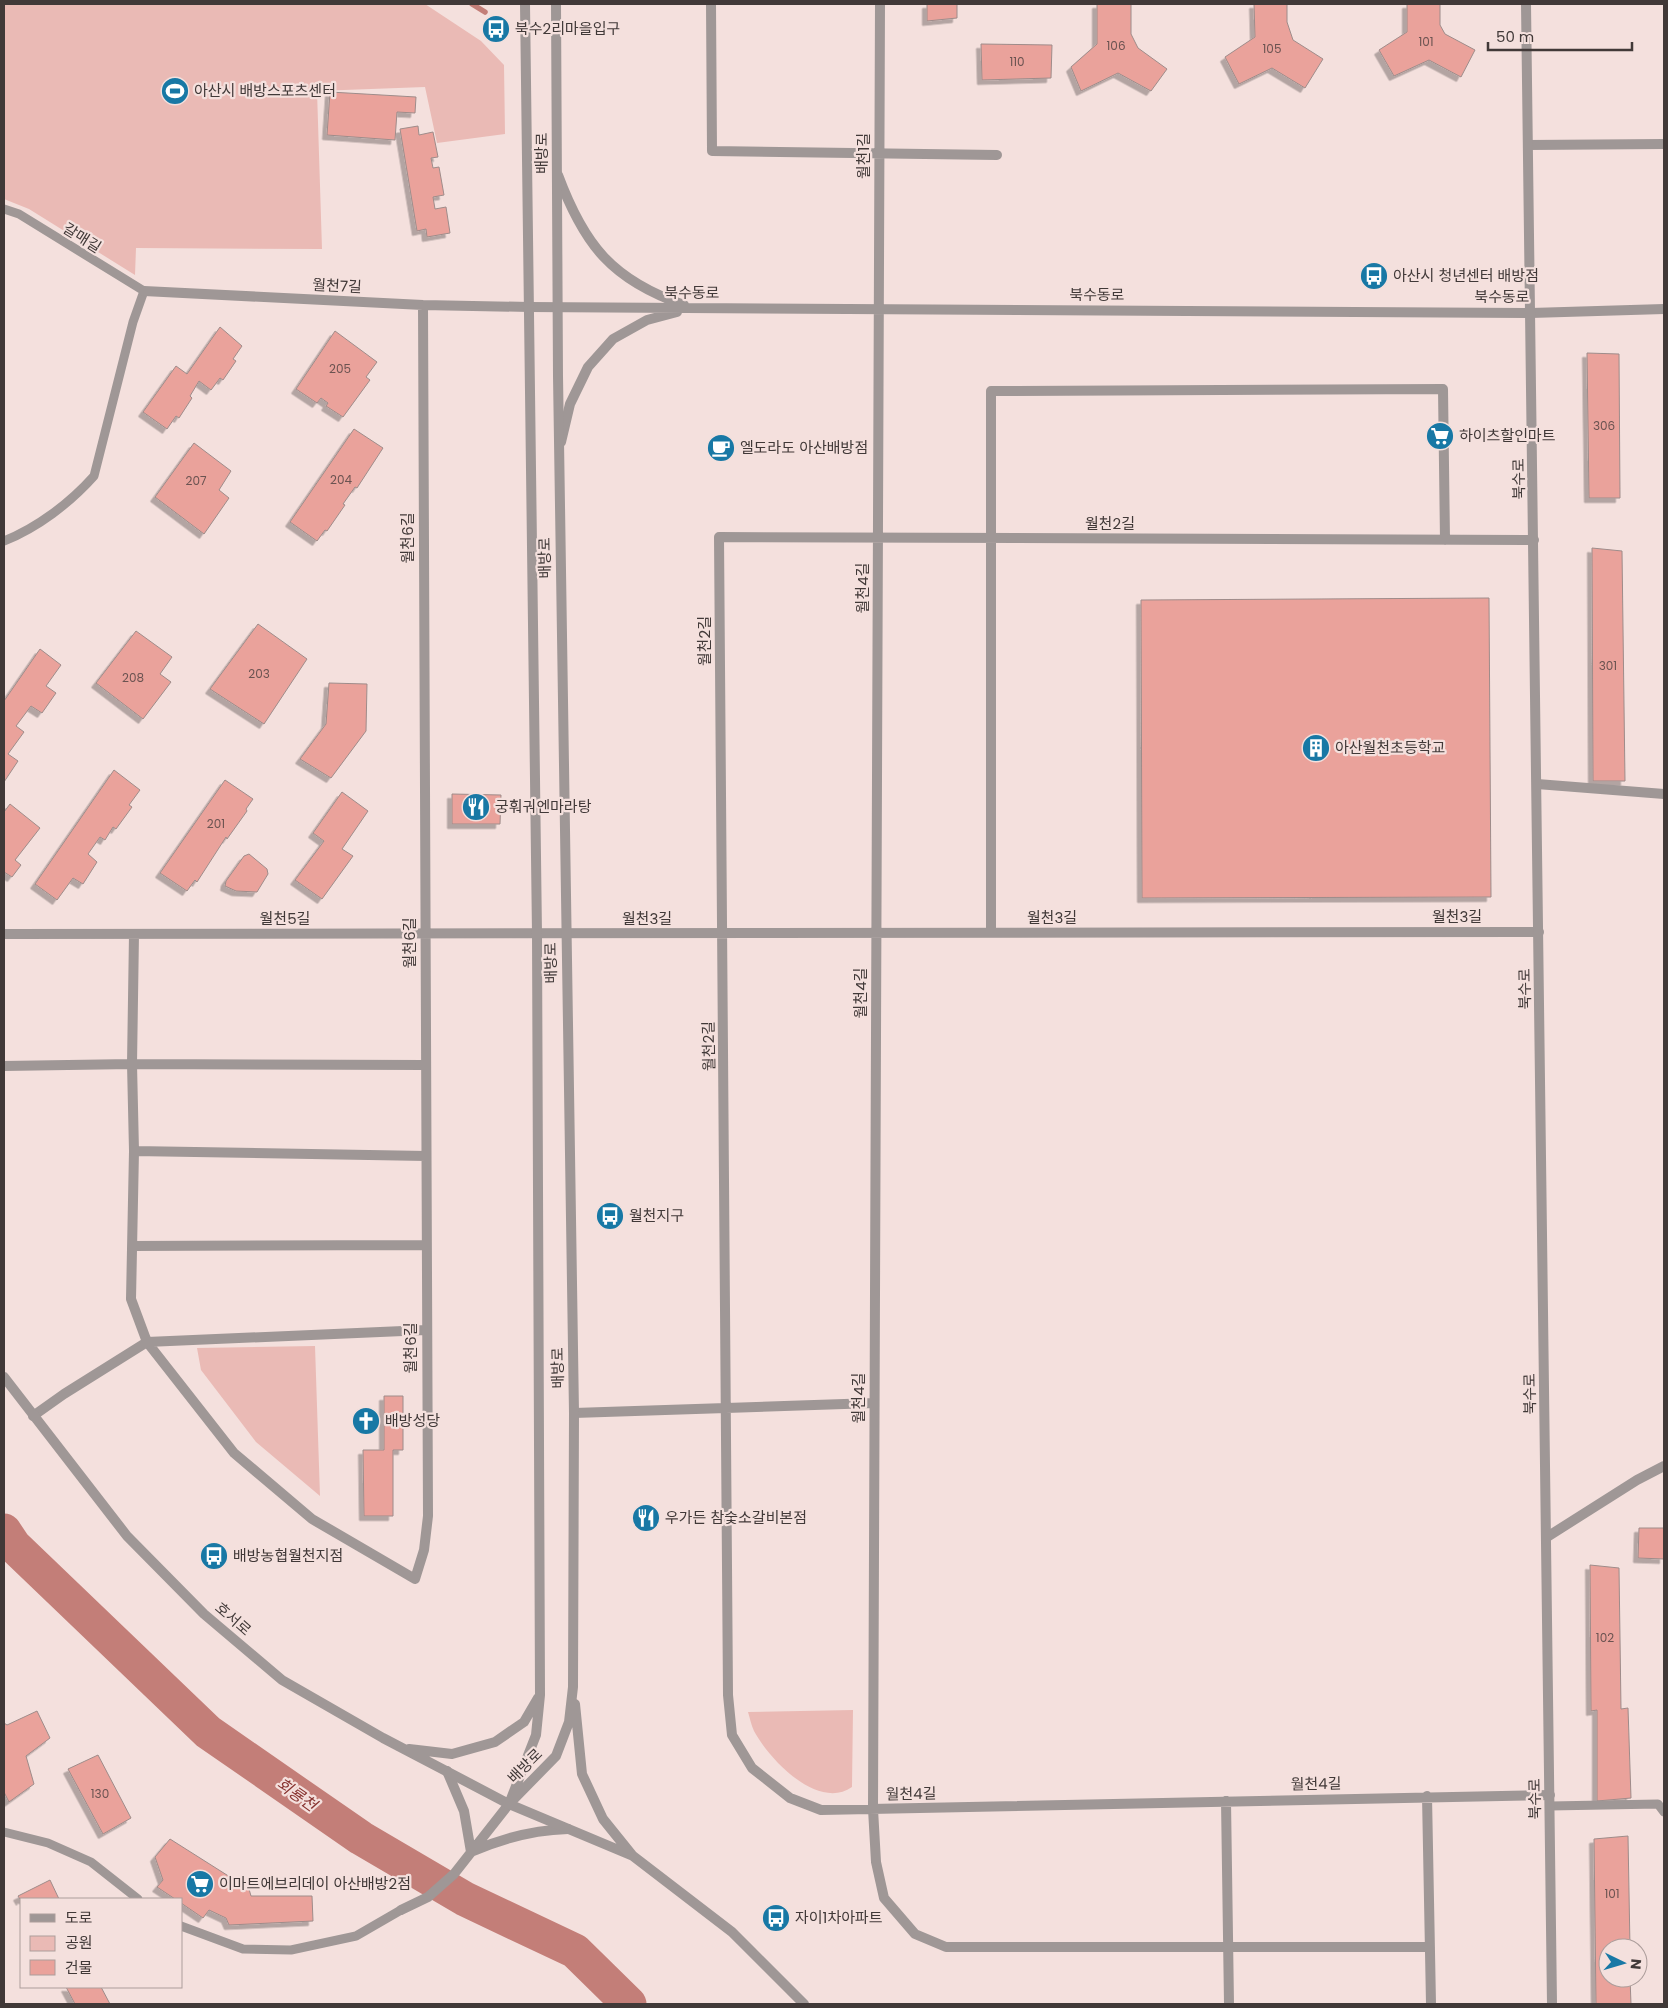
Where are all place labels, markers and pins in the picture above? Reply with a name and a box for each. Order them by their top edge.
bus stop icon: 북수2리마을입구 [481,14,511,44]
place label: 북수2리마을입구 [515,18,620,39]
sports icon: 아산시 배방스포츠센터 [160,76,190,106]
place label: 아산시 배방스포츠센터 [194,80,336,101]
bus stop icon: 아산시 청년센터 배방점 [1359,261,1389,291]
place label: 아산시 청년센터 배방점 [1393,265,1539,286]
supermarket icon: 하이츠할인마트 [1425,421,1455,451]
place label: 하이츠할인마트 [1459,425,1556,446]
cafe icon: 엘도라도 아산배방점 [706,433,736,463]
place label: 엘도라도 아산배방점 [740,437,868,458]
building icon: 아산월천초등학교 [1301,733,1331,763]
place label: 아산월천초등학교 [1335,737,1445,758]
restaurant icon: 궁훠궈엔마라탕 [461,792,491,822]
place label: 궁훠궈엔마라탕 [495,796,592,817]
bus stop icon: 월천지구 [595,1201,625,1231]
place label: 월천지구 [629,1205,684,1226]
church icon: 배방성당 [351,1406,381,1436]
place label: 배방성당 [385,1410,440,1431]
restaurant icon: 우가든 참숯소갈비본점 [631,1503,661,1533]
place label: 우가든 참숯소갈비본점 [665,1507,807,1528]
bus stop icon: 배방농협월천지점 [199,1541,229,1571]
place label: 배방농협월천지점 [233,1545,343,1566]
supermarket icon: 이마트에브리데이 아산배방2점 [185,1869,215,1899]
place label: 이마트에브리데이 아산배방2점 [219,1873,411,1894]
bus stop icon: 자이1차아파트 [761,1903,791,1933]
place label: 자이1차아파트 [795,1907,883,1928]

